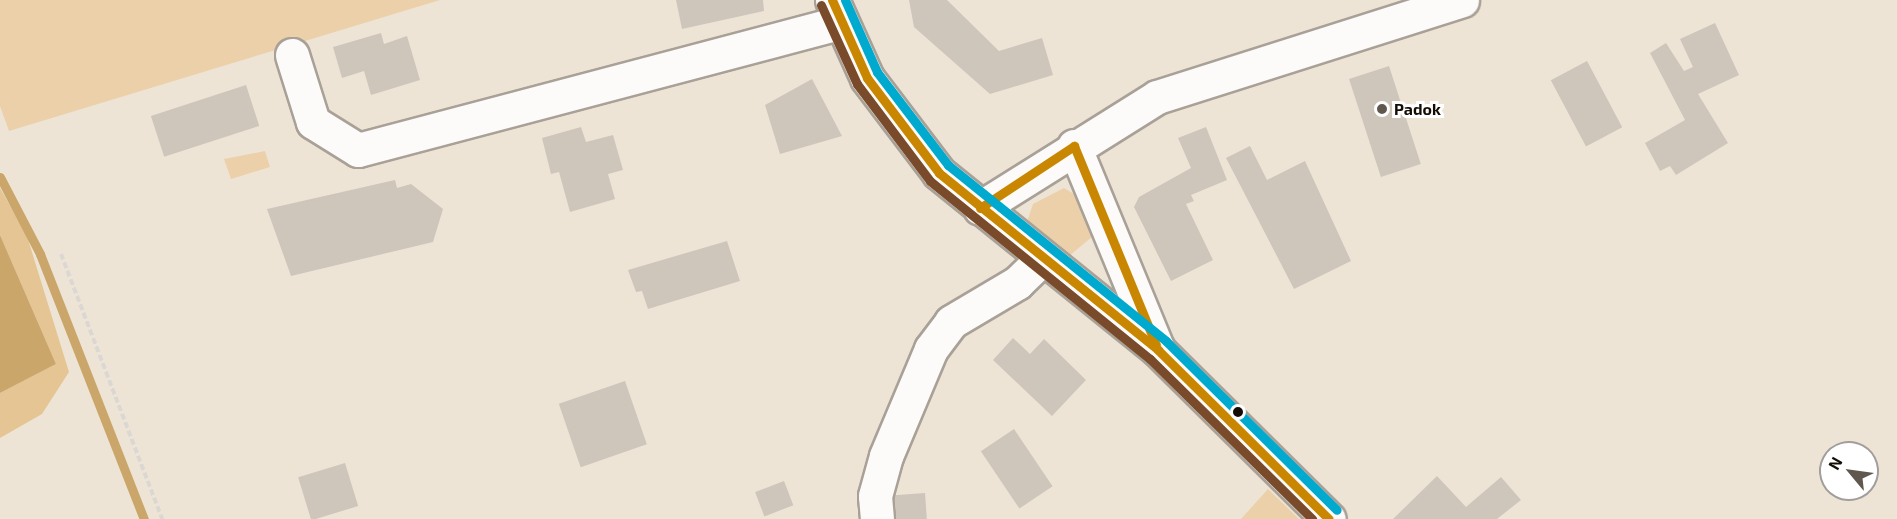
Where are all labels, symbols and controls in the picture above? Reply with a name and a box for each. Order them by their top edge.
place label: Padok [1394,99,1441,119]
marker: Padok [1375,102,1389,116]
unlabelled marker [1232,406,1244,418]
north arrow [1819,441,1879,501]
text: N [1823,453,1846,473]

